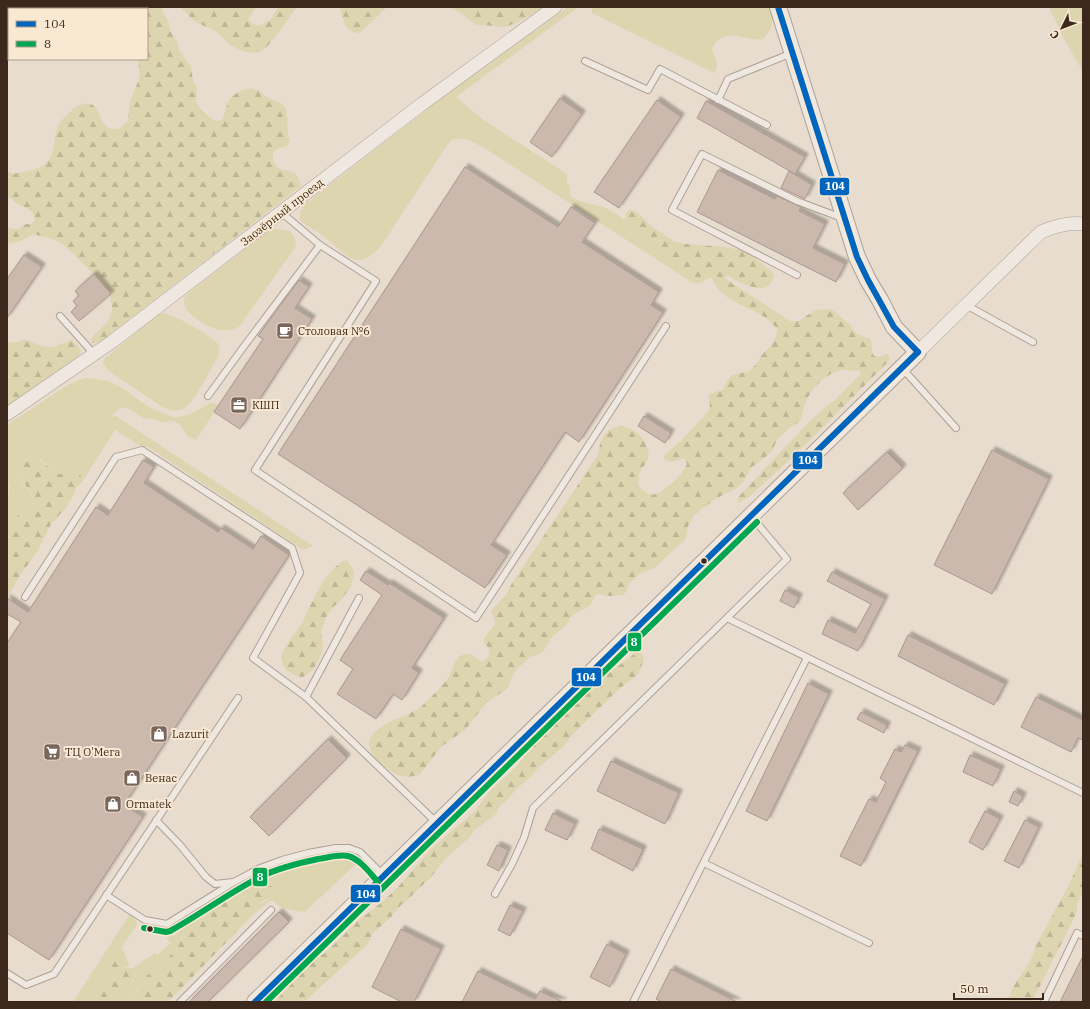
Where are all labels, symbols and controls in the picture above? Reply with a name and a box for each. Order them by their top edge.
legend [8,8,148,60]
north arrow [1042,8,1082,48]
text: 104 [44,16,66,31]
text: С [1047,27,1062,42]
text: 8 [44,36,51,51]
street label: Заозёрный проезд [238,175,326,249]
line badge: 104 [819,177,850,196]
text: 104 [825,179,845,193]
cafe icon: Столовая №6 [275,321,295,341]
place label: Столовая №6 [298,324,370,338]
office icon: КШП [229,395,249,415]
place label: КШП [252,398,280,412]
line badge: 104 [792,451,823,470]
text: 104 [798,453,818,467]
unlabelled marker [699,556,709,566]
line badge: 8 [627,632,642,652]
text: 8 [631,635,638,649]
line badge: 104 [571,667,602,687]
text: 104 [576,670,596,684]
shop icon: Lazurit [149,724,169,744]
place label: Lazurit [172,727,209,741]
supermarket icon: ТЦ О'Мега [42,742,62,762]
place label: ТЦ О'Мега [65,745,121,759]
shop icon: Венас [122,768,142,788]
place label: Венас [145,771,178,785]
shop icon: Ormatek [103,794,123,814]
place label: Ormatek [126,797,172,811]
line badge: 8 [252,867,268,887]
text: 8 [257,870,264,884]
line badge: 104 [350,884,381,903]
text: 104 [356,887,376,901]
unlabelled marker [145,924,155,934]
scale bar [954,975,1043,1001]
text: 50 m [960,981,989,996]

